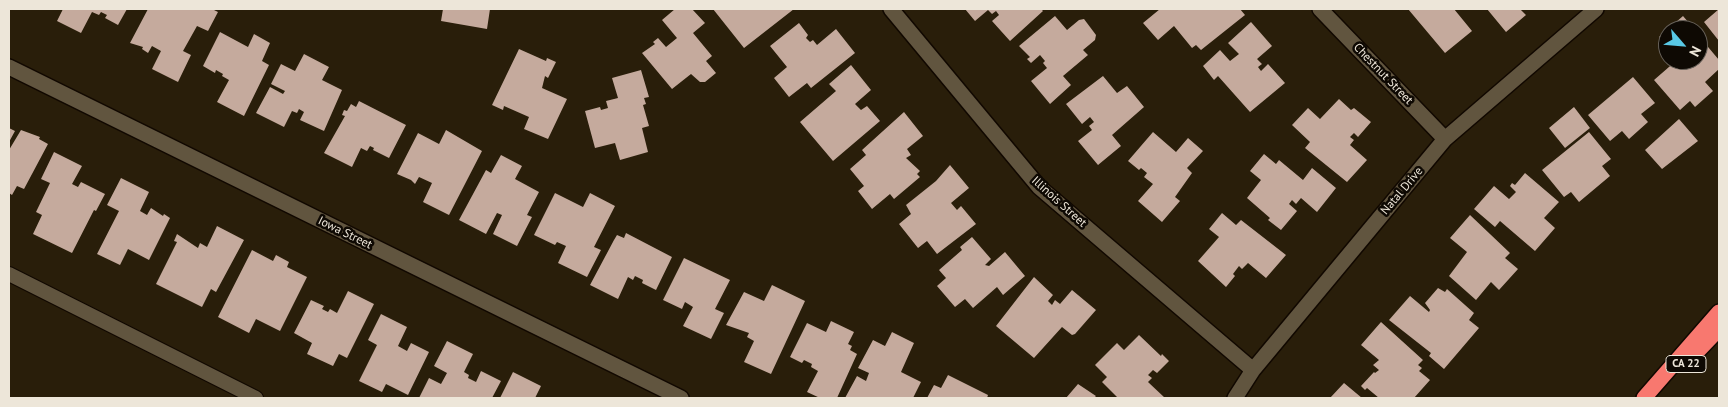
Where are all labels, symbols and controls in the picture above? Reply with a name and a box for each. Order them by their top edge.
north arrow [1658,20,1708,70]
street label: Chestnut Street [1350,40,1416,108]
text: N [1685,43,1706,60]
street label: Natal Drive [1378,164,1426,218]
street label: Illinois Street [1029,174,1089,230]
street label: Iowa Street [316,214,374,252]
road number: CA 22 [1666,356,1706,372]

